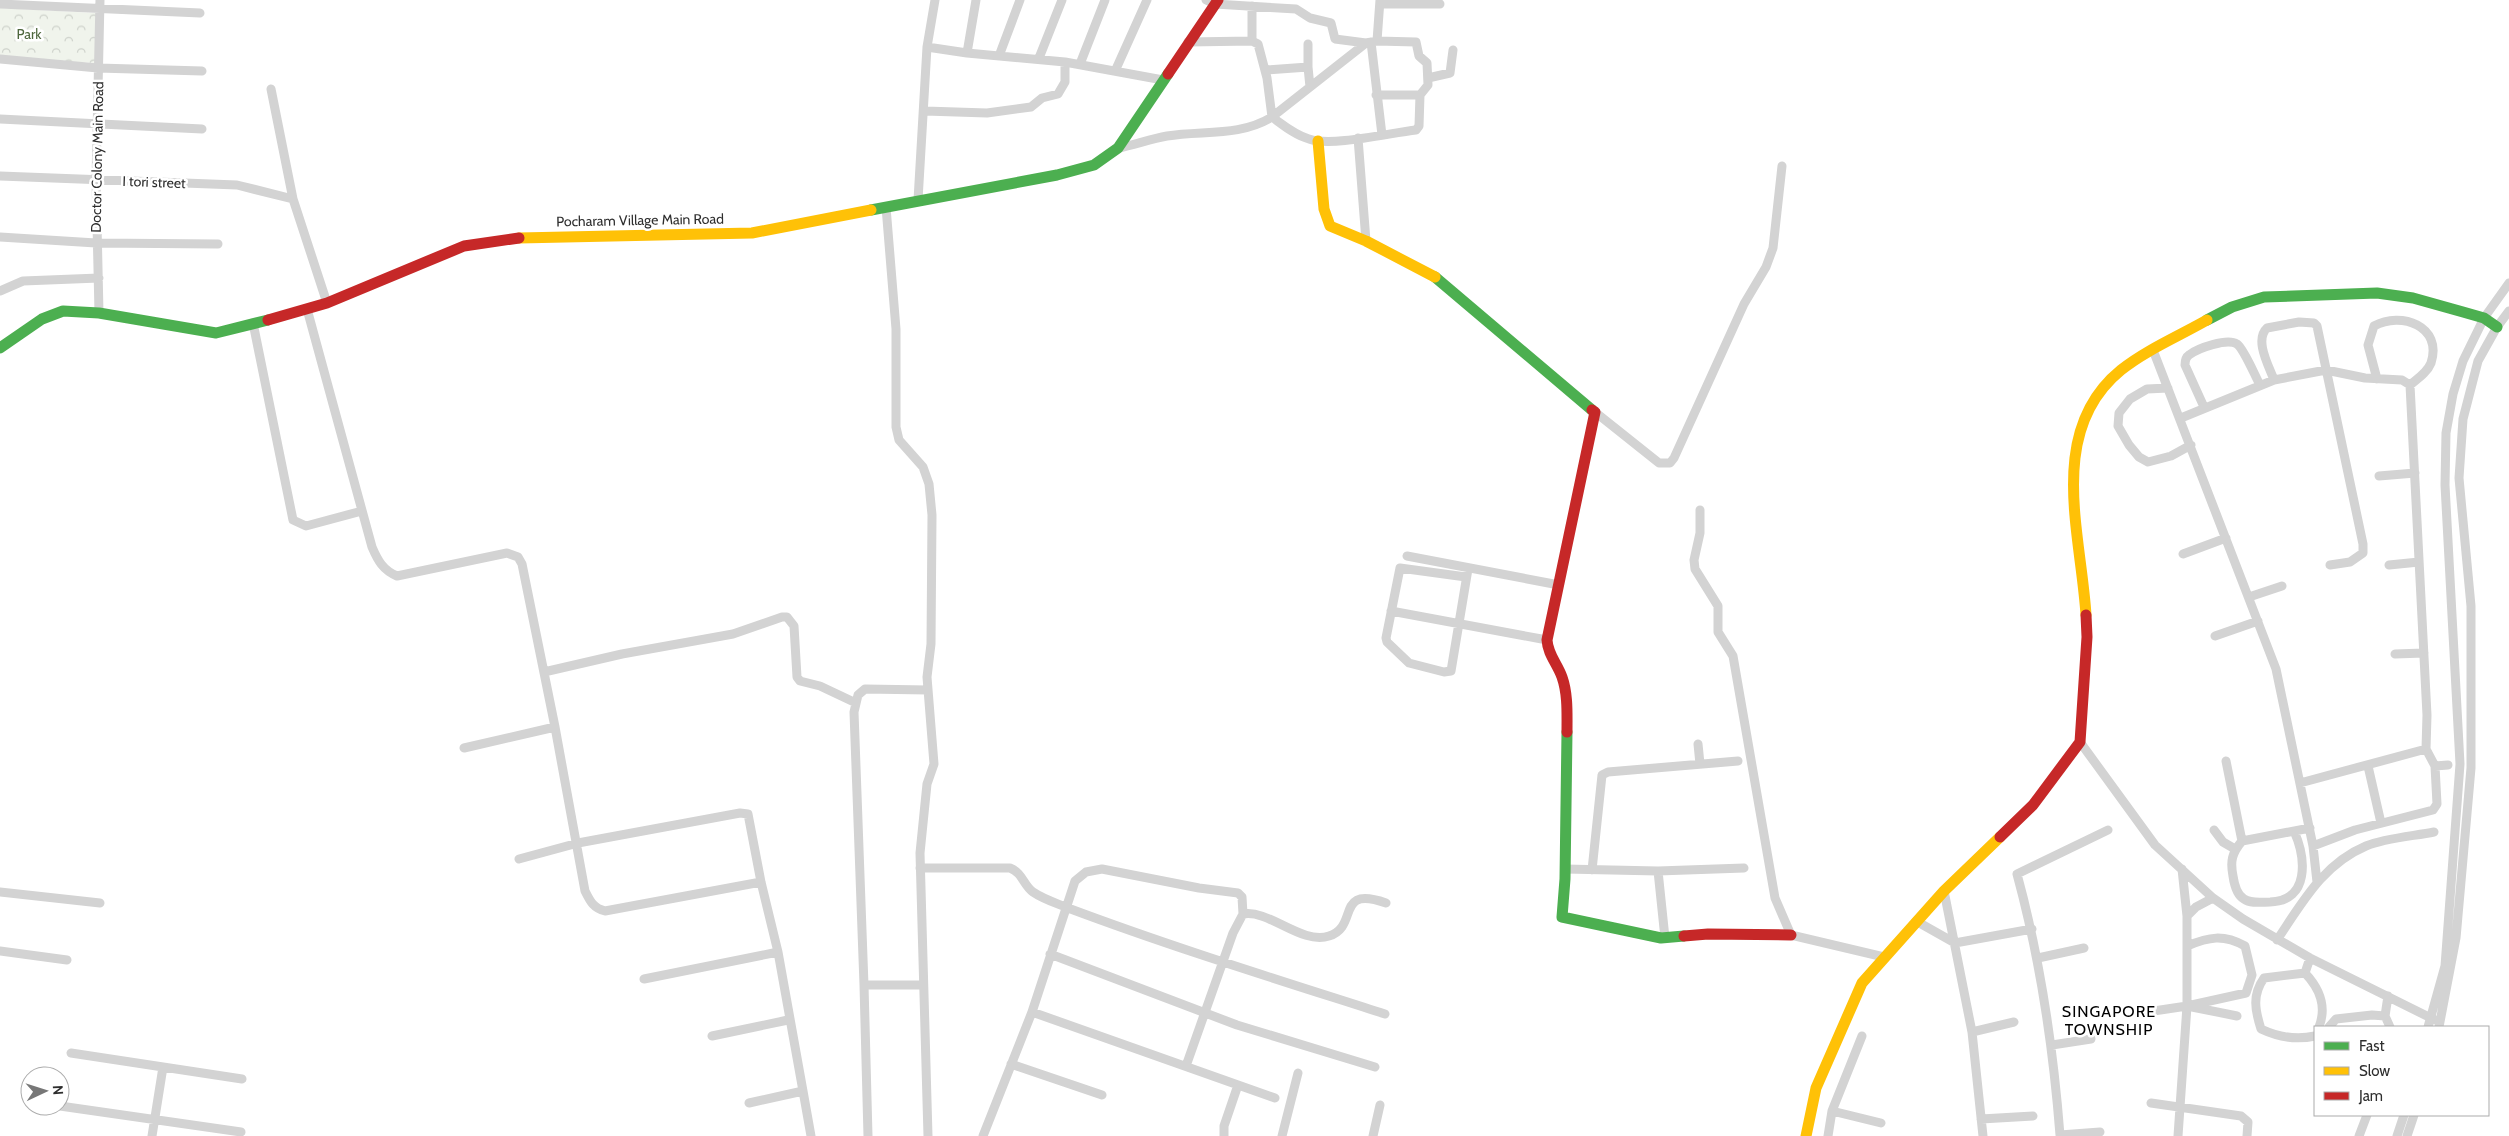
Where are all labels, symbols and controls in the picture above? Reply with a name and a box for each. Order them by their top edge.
park label: Park [16,25,42,43]
street label: Doctor Colony Main Road [87,81,107,233]
street label: I tori street [122,172,186,192]
street label: Pocharam Village Main Road [556,210,724,230]
district label: SINGAPORE TOWNSHIP [2062,1002,2156,1039]
legend [2314,1026,2489,1116]
text: Fast [2359,1037,2384,1055]
text: Slow [2359,1062,2390,1080]
north arrow [20,1066,70,1116]
text: N [49,1085,67,1096]
text: Jam [2358,1087,2383,1105]

